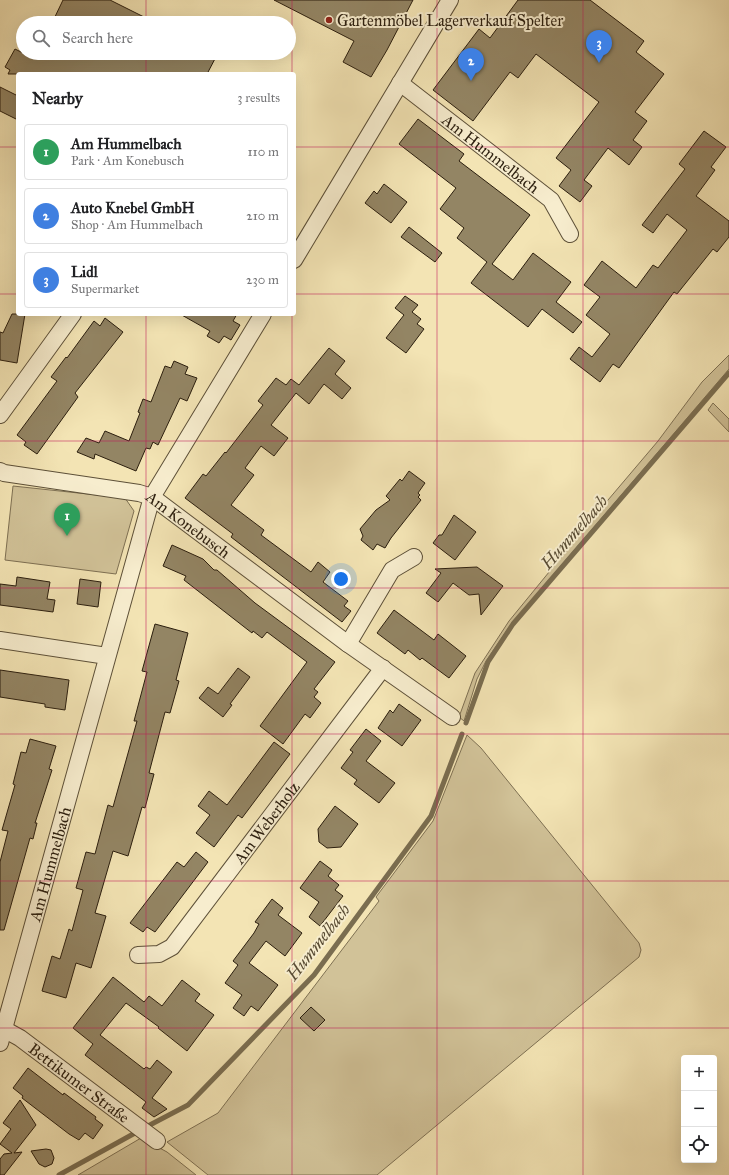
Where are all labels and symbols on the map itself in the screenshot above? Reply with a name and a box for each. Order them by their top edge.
place label: Gartenmöbel Lagerverkauf Spelter [337,11,563,31]
marker: Gartenmöbel Lagerverkauf Spelter [324,15,334,25]
pin: 3 [586,30,612,63]
pin: 2 [458,48,484,81]
street label: Am Hummelbach [437,110,543,198]
street label: Am Konebusch [142,486,234,562]
water label: Hummelbach [536,491,612,575]
pin: 1 [54,503,80,536]
your location [331,569,351,589]
street label: Am Weberholz [229,777,304,868]
street label: Am Hummelbach [25,805,75,924]
water label: Hummelbach [281,900,355,986]
street label: Bettikumer Straße [25,1039,133,1127]

